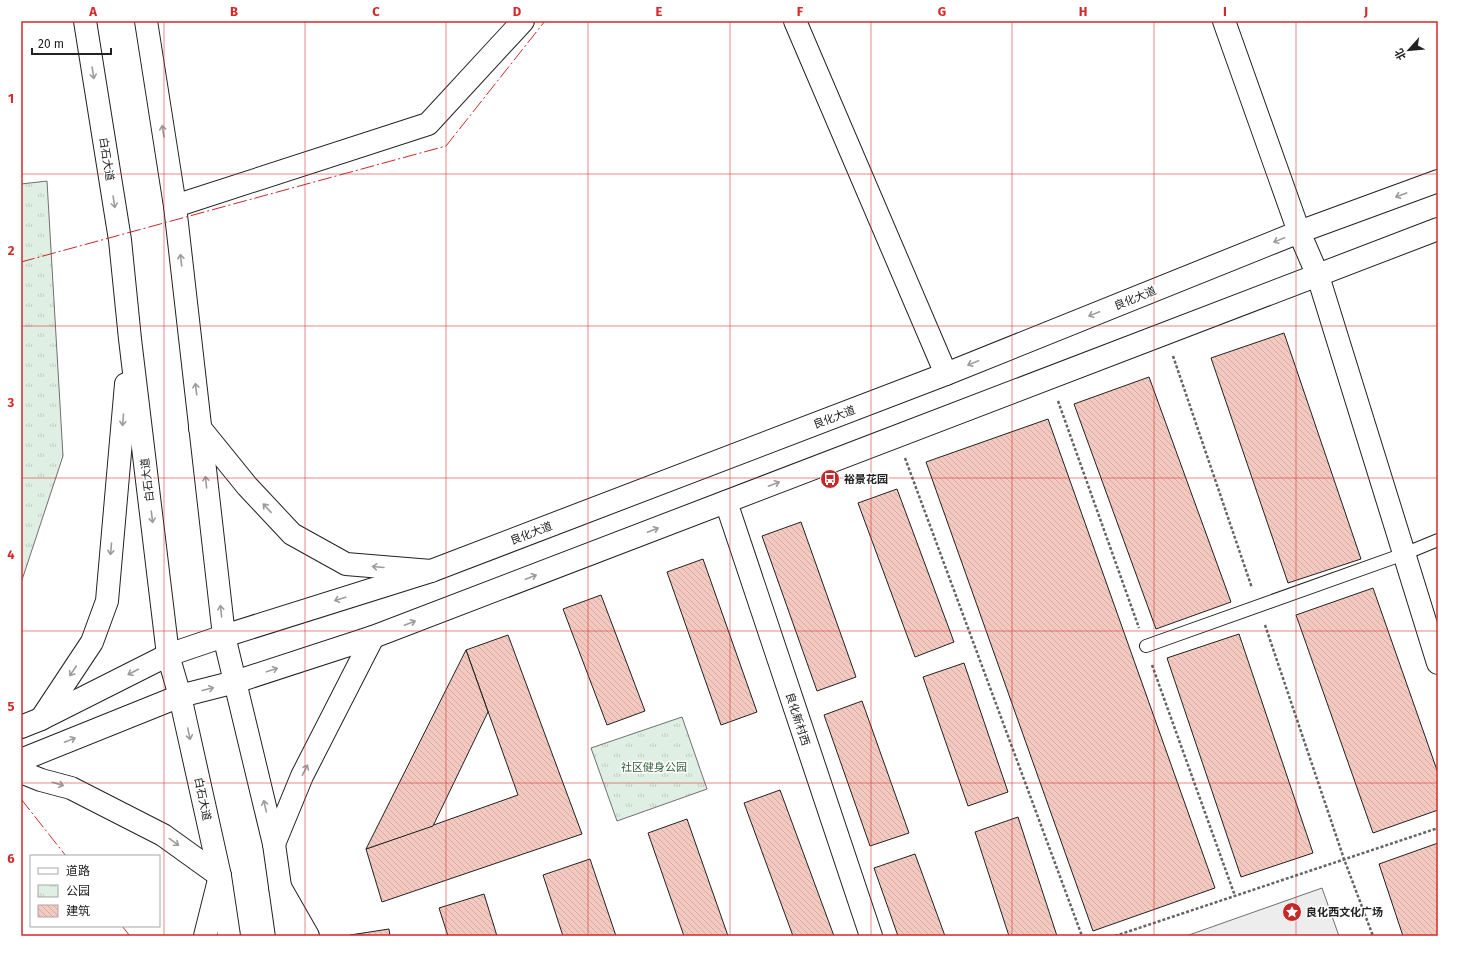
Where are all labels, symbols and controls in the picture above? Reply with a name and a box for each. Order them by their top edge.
text: A [88,4,97,19]
text: B [230,4,238,19]
text: C [372,4,380,19]
text: D [513,4,522,19]
text: E [656,4,663,19]
text: F [797,4,804,19]
text: G [938,4,946,19]
text: H [1079,4,1087,19]
text: I [1223,4,1227,19]
text: J [1363,4,1368,19]
scale bar [32,30,111,56]
north arrow [1389,30,1429,70]
text: 20 m [38,37,64,51]
text: 北 [1392,46,1409,62]
one-way arrow [89,66,97,79]
text: 1 [8,91,14,106]
one-way arrow [159,125,167,138]
street label: 白石大道 [97,136,116,182]
one-way arrow [1396,191,1408,199]
one-way arrow [110,195,118,208]
one-way arrow [1274,236,1286,244]
text: 2 [8,243,15,258]
one-way arrow [177,254,185,267]
street label: 良化大道 [1112,284,1158,313]
one-way arrow [1088,311,1100,319]
one-way arrow [968,360,980,367]
one-way arrow [192,383,200,396]
text: 3 [7,395,15,410]
street label: 良化大道 [811,404,857,431]
one-way arrow [119,413,127,426]
street label: 白石大道 [138,457,157,503]
bus stop icon: 裕景花园 [819,468,841,490]
place label: 裕景花园 [844,473,888,486]
one-way arrow [203,476,210,489]
one-way arrow [768,480,780,488]
one-way arrow [262,503,272,513]
one-way arrow [148,510,155,523]
street label: 良化大道 [508,520,554,547]
one-way arrow [646,526,658,534]
one-way arrow [108,542,115,555]
text: 4 [7,547,15,562]
one-way arrow [372,563,385,570]
one-way arrow [525,572,537,580]
one-way arrow [334,596,347,603]
one-way arrow [217,605,225,618]
one-way arrow [403,619,416,626]
one-way arrow [69,665,77,676]
one-way arrow [265,666,278,673]
one-way arrow [128,669,140,676]
one-way arrow [201,684,214,692]
street label: 良化新村西 [783,691,812,747]
text: 5 [8,699,15,714]
one-way arrow [185,727,193,740]
one-way arrow [64,736,76,743]
park label: 社区健身公园 [621,761,687,774]
one-way arrow [302,764,309,776]
street label: 白石大道 [192,776,213,822]
one-way arrow [51,781,64,788]
one-way arrow [260,800,268,813]
one-way arrow [168,838,179,847]
text: 6 [7,851,15,866]
legend [30,855,160,927]
text: 道路 [66,864,90,878]
text: 公园 [66,884,90,898]
place icon: 良化西文化广场 [1281,901,1303,923]
text: 建筑 [66,904,90,918]
place label: 良化西文化广场 [1306,906,1383,919]

